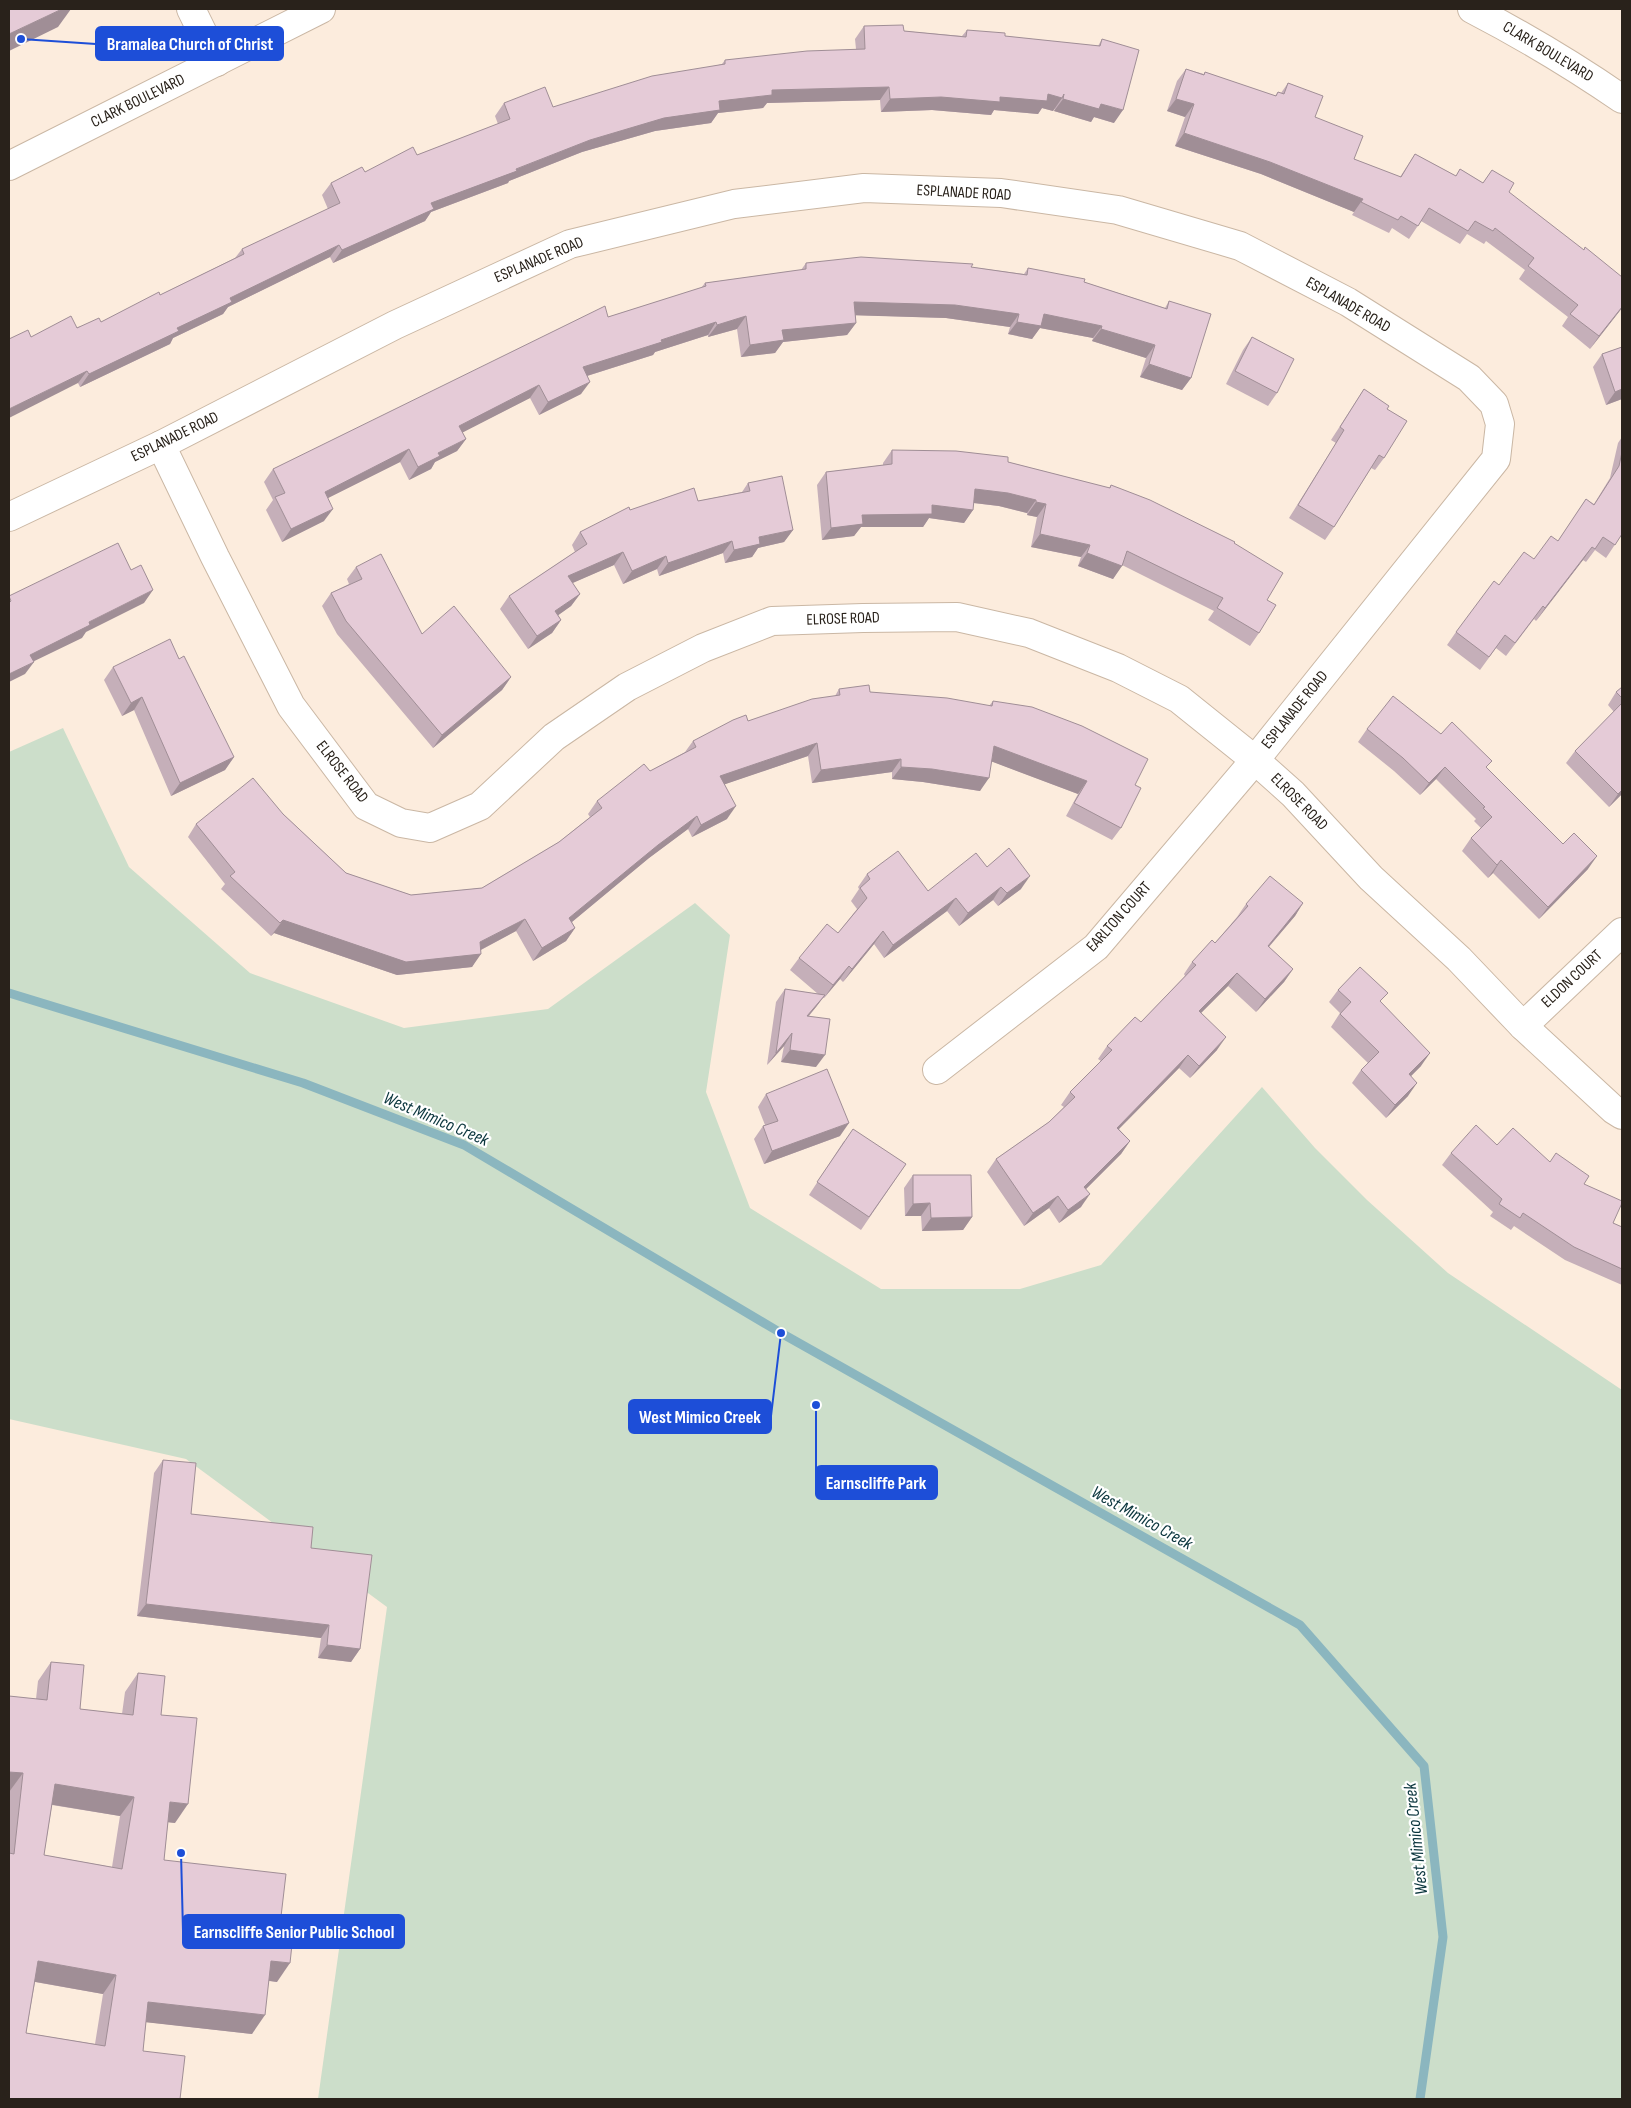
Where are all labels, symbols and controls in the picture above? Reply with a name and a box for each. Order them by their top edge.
street label: CLARK BOULEVARD [1499,18,1597,87]
callout: Bramalea Church of Christ [96,27,283,60]
text: Bramalea Church of Christ [107,34,273,55]
street label: CLARK BOULEVARD [88,70,188,132]
street label: ESPLANADE ROAD [916,181,1012,205]
street label: ESPLANADE ROAD [492,233,587,287]
street label: ESPLANADE ROAD [1302,273,1394,337]
street label: ESPLANADE ROAD [128,408,222,466]
street label: ELROSE ROAD [806,608,880,630]
street label: ESPLANADE ROAD [1258,667,1332,753]
street label: ELROSE ROAD [312,737,372,807]
street label: ELROSE ROAD [1266,769,1332,835]
street label: EARLTON COURT [1083,878,1156,956]
street label: ELDON COURT [1538,946,1607,1012]
water label: West Mimico Creek [380,1087,493,1151]
callout: West Mimico Creek [629,1400,771,1433]
text: West Mimico Creek [639,1407,761,1428]
callout: Earnscliffe Park [816,1466,937,1499]
text: Earnscliffe Park [826,1473,927,1494]
water label: West Mimico Creek [1088,1482,1197,1555]
water label: West Mimico Creek [1400,1781,1432,1896]
callout: Earnscliffe Senior Public School [183,1915,404,1948]
text: Earnscliffe Senior Public School [194,1922,394,1943]

